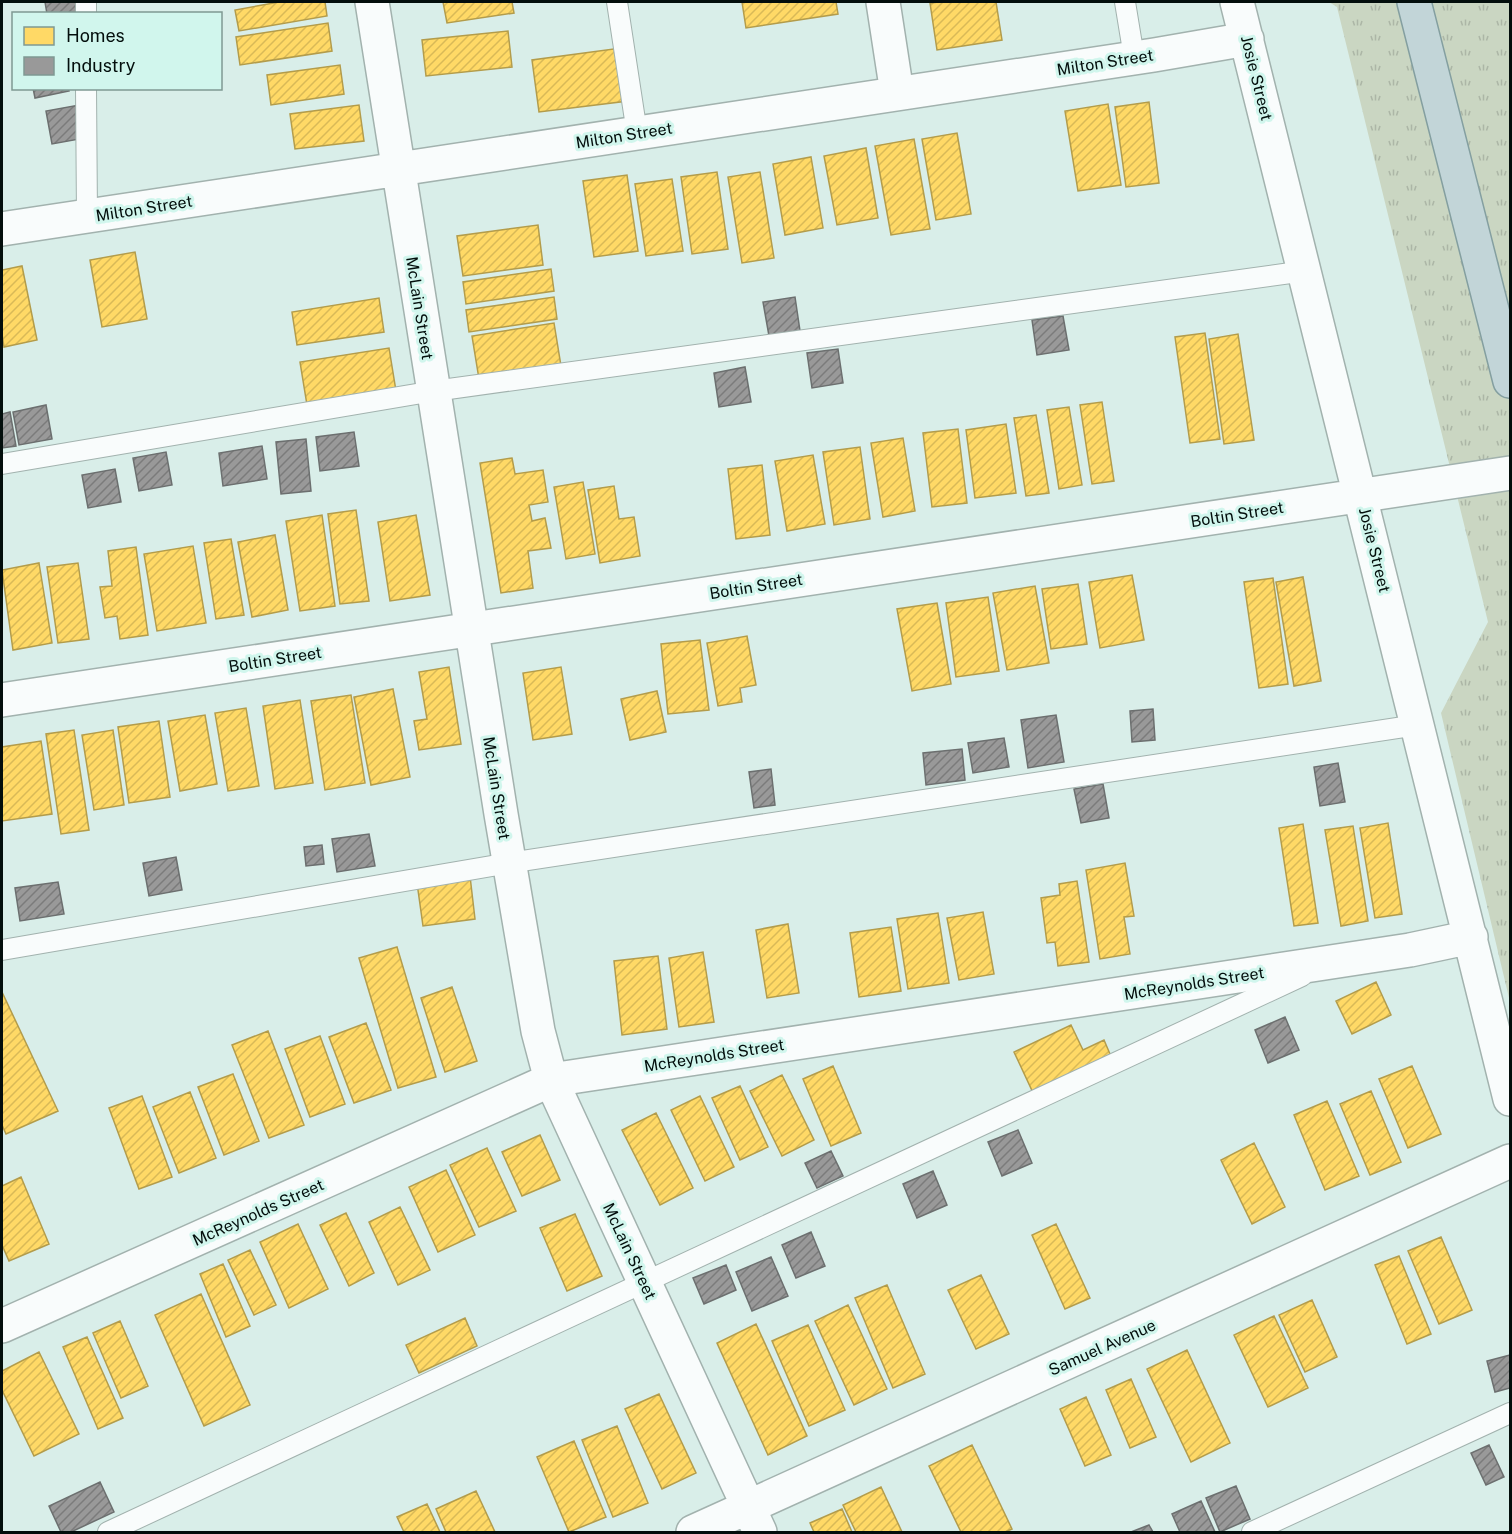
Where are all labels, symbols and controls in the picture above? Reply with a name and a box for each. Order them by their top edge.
legend [12,12,222,90]
text: Homes [66,25,125,46]
street label: Josie Street [1237,34,1276,123]
street label: Milton Street [1055,45,1155,79]
text: Industry [66,55,136,76]
street label: Milton Street [574,118,674,152]
street label: Milton Street [94,191,194,225]
street label: McLain Street [402,255,437,361]
street label: Boltin Street [1189,498,1285,531]
street label: Josie Street [1355,506,1394,595]
street label: Boltin Street [708,570,804,603]
street label: Boltin Street [227,643,323,676]
street label: McLain Street [479,735,514,841]
street label: McReynolds Street [1123,963,1266,1004]
street label: McReynolds Street [643,1035,786,1076]
street label: McReynolds Street [190,1175,327,1250]
street label: McLain Street [599,1200,660,1303]
street label: Samuel Avenue [1046,1315,1159,1380]

